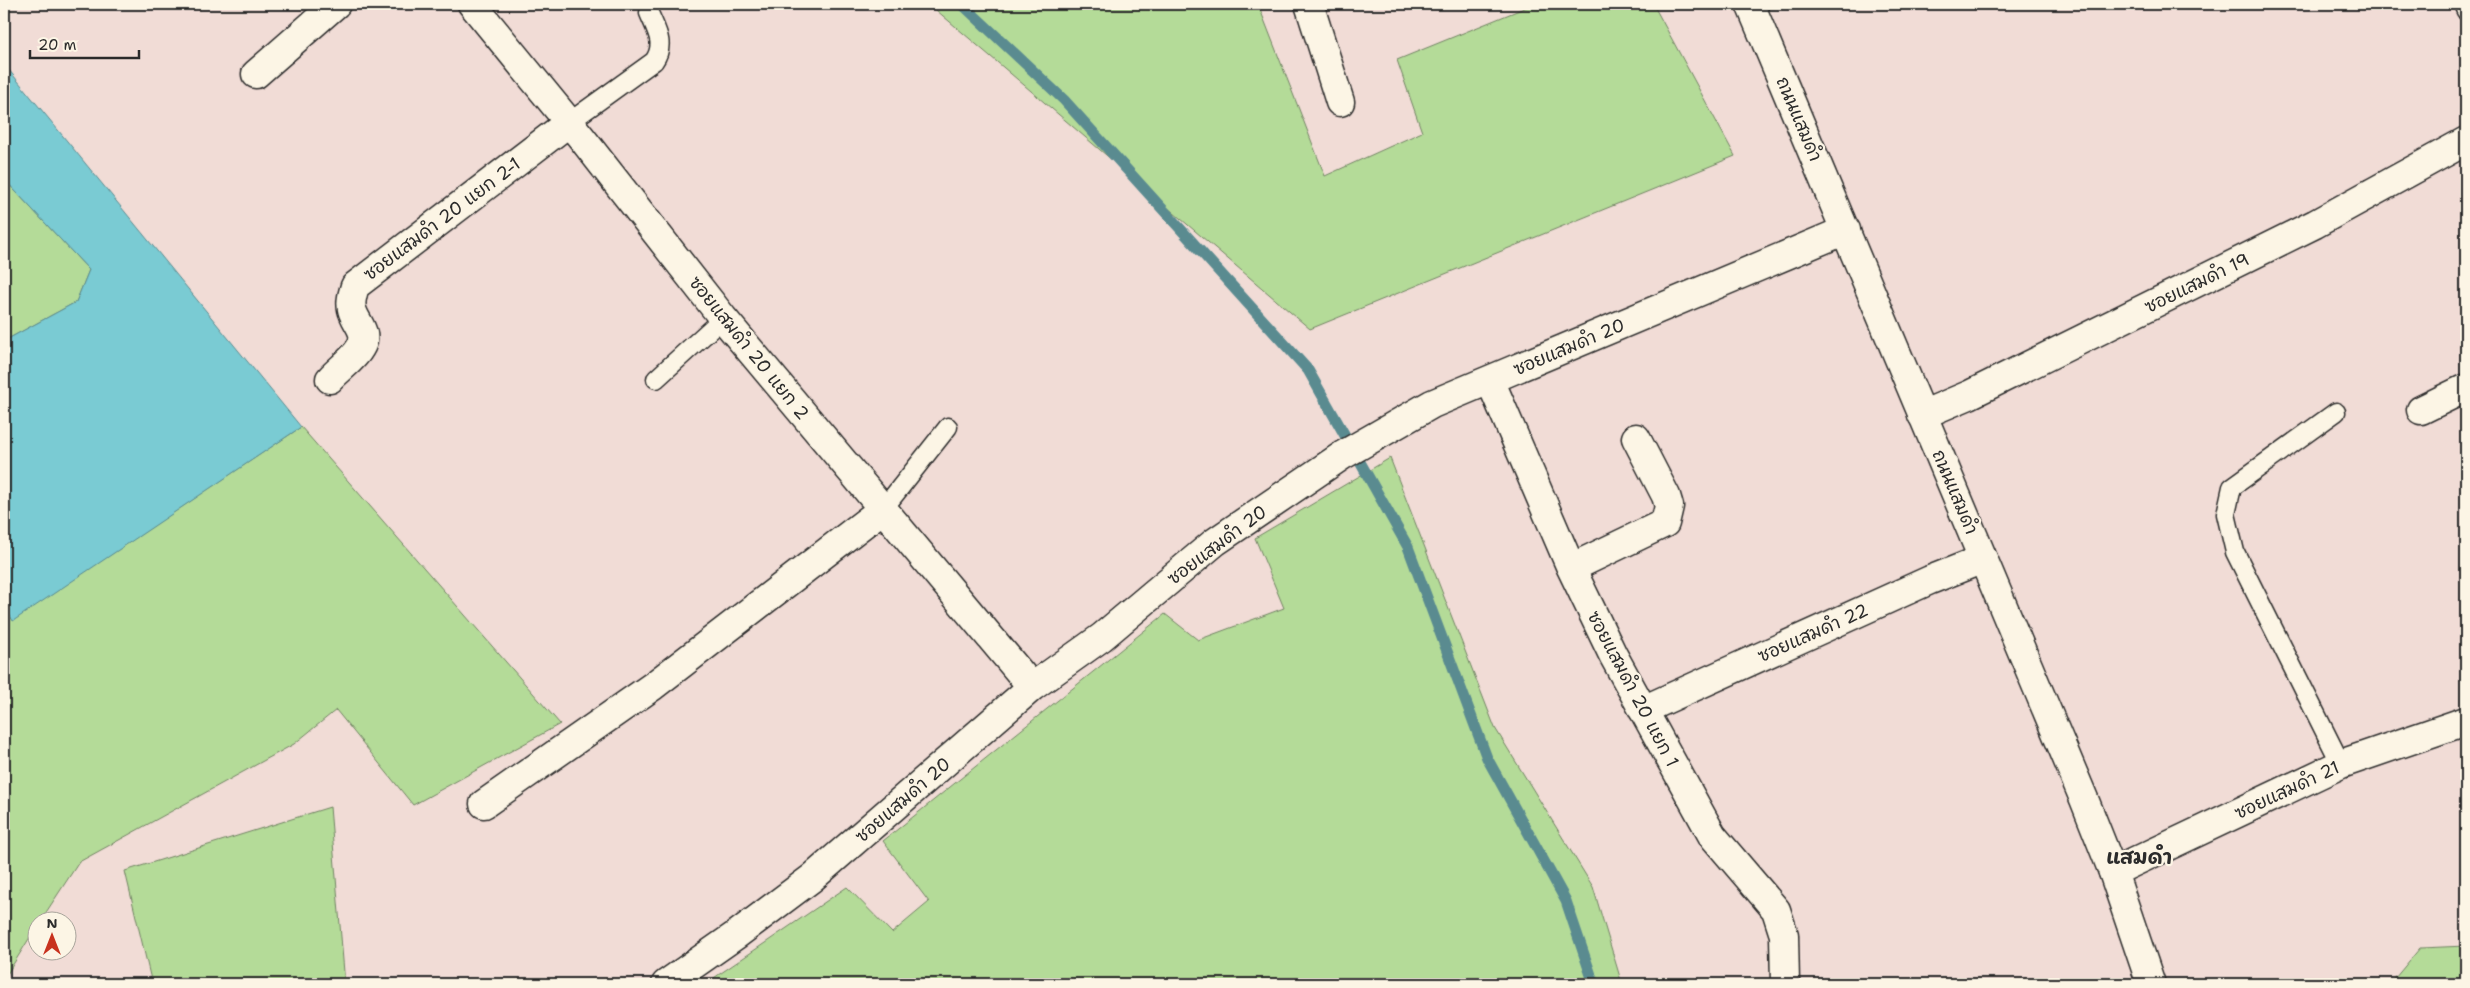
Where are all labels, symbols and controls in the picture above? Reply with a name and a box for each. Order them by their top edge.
scale bar [30,28,139,60]
text: 20 m [38,35,77,55]
street label: ถนนแสมดำ [1770,73,1828,165]
street label: ซอยแสมดำ 20 แยก 2-1 [359,152,525,286]
street label: ซอยแสมดำ 19 [2141,247,2253,319]
street label: ซอยแสมดำ 20 แยก 2 [683,271,815,425]
street label: ซอยแสมดำ 20 [1510,313,1628,381]
street label: ถนนแสมดำ [1926,446,1984,538]
street label: ซอยแสมดำ 20 [1162,500,1272,590]
street label: ซอยแสมดำ 22 [1754,598,1872,668]
street label: ซอยแสมดำ 20 แยก 1 [1582,607,1684,771]
street label: ซอยแสมดำ 20 [850,752,956,848]
street label: ซอยแสมดำ 21 [2231,755,2343,825]
district label: แสมดำ [2106,844,2172,870]
north arrow [28,910,78,960]
text: N [46,914,58,932]

